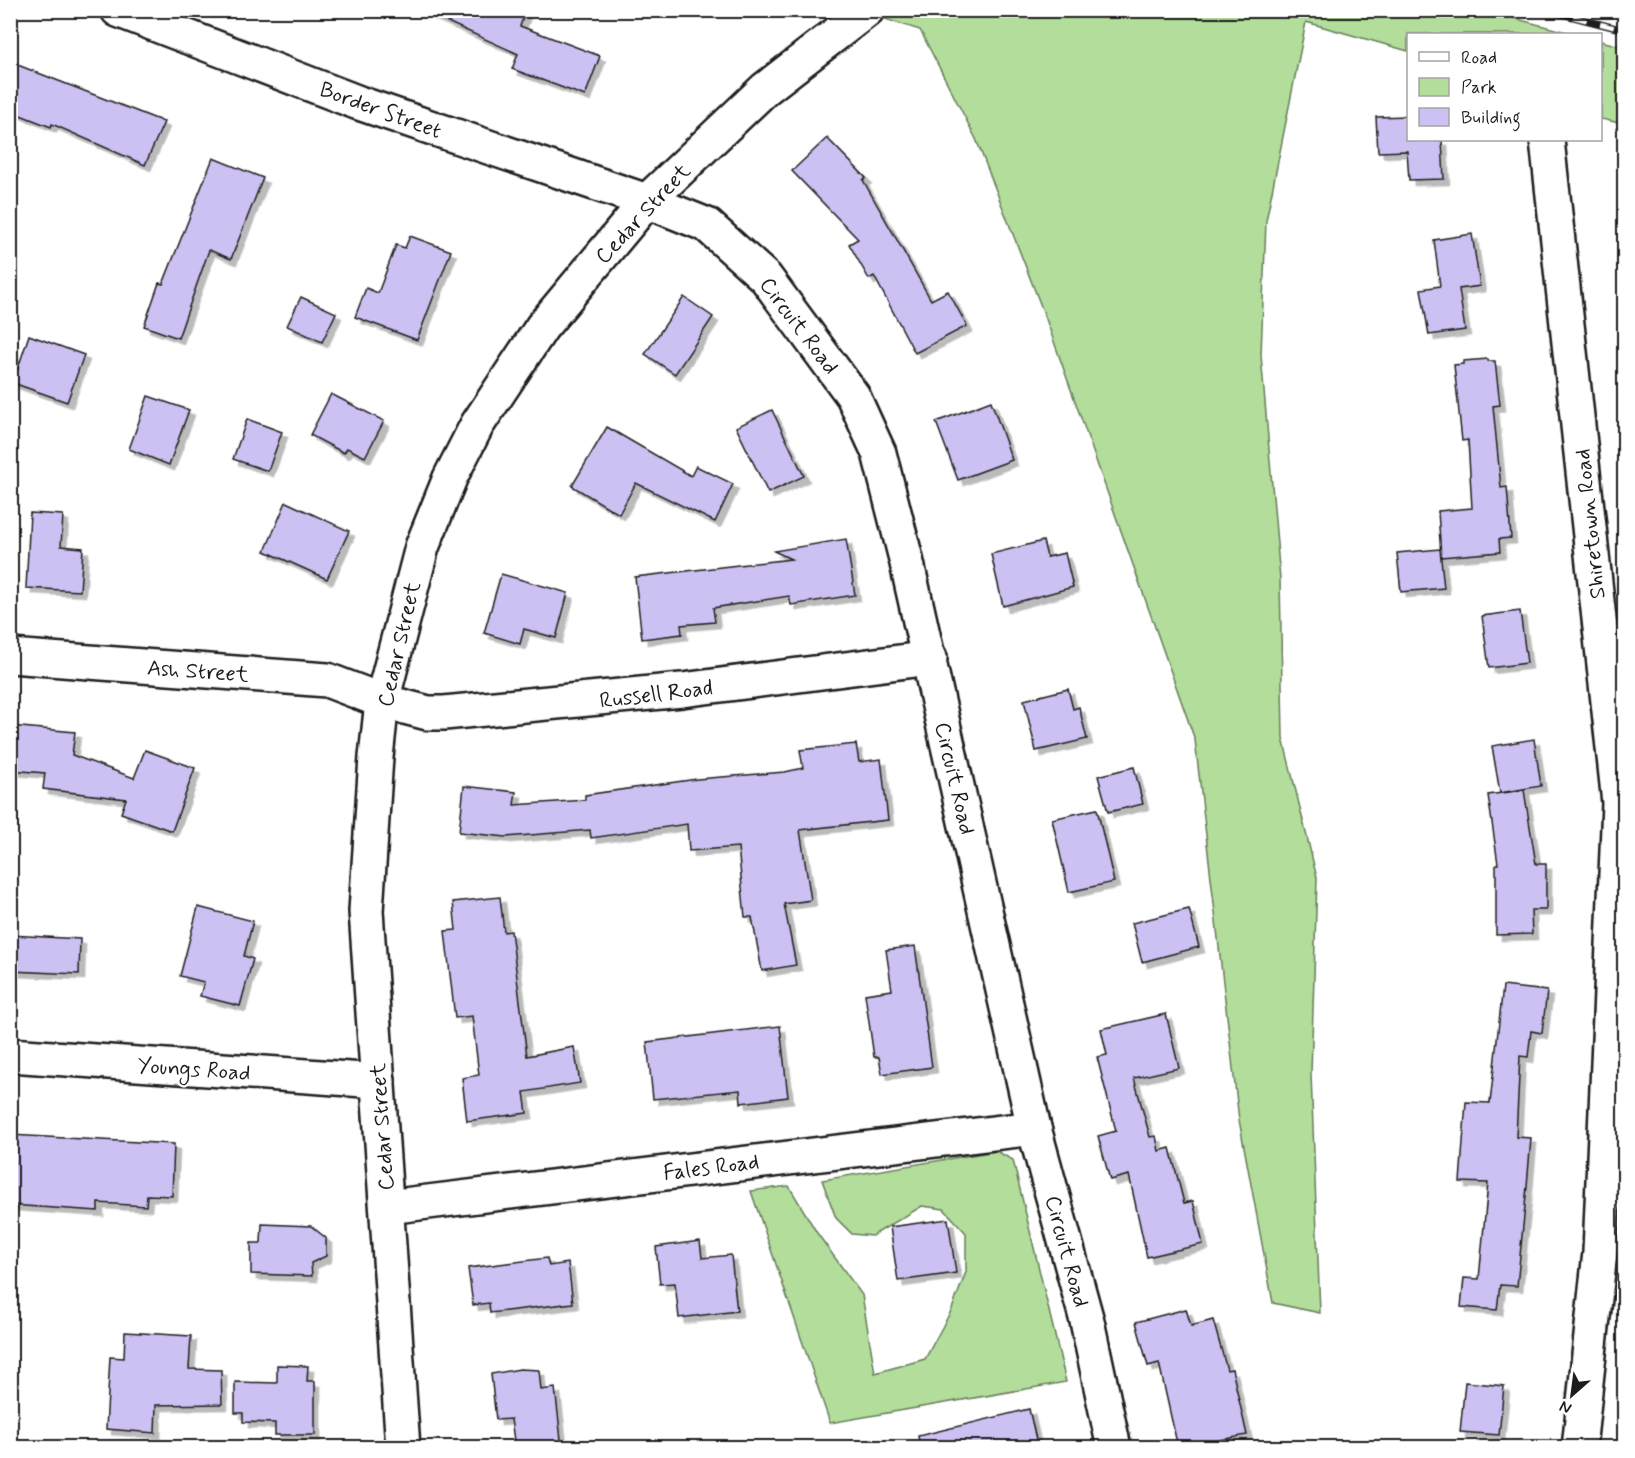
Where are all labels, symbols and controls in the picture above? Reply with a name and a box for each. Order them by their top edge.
legend [1407,33,1602,141]
text: Road [1461,46,1497,70]
street label: Border Street [315,76,445,146]
text: Park [1461,76,1497,100]
text: Building [1461,106,1521,132]
street label: Cedar Street [590,158,697,271]
street label: Circuit Road [753,272,844,380]
street label: Shiretown Road [1569,447,1613,600]
street label: Cedar Street [372,579,428,710]
street label: Ash Street [146,654,250,690]
street label: Russell Road [598,674,714,716]
street label: Circuit Road [928,719,981,837]
street label: Youngs Road [136,1052,251,1091]
street label: Cedar Street [365,1062,401,1191]
street label: Fales Road [662,1148,761,1188]
street label: Circuit Road [1038,1193,1094,1311]
north arrow [1542,1365,1602,1425]
text: N [1556,1395,1575,1419]

